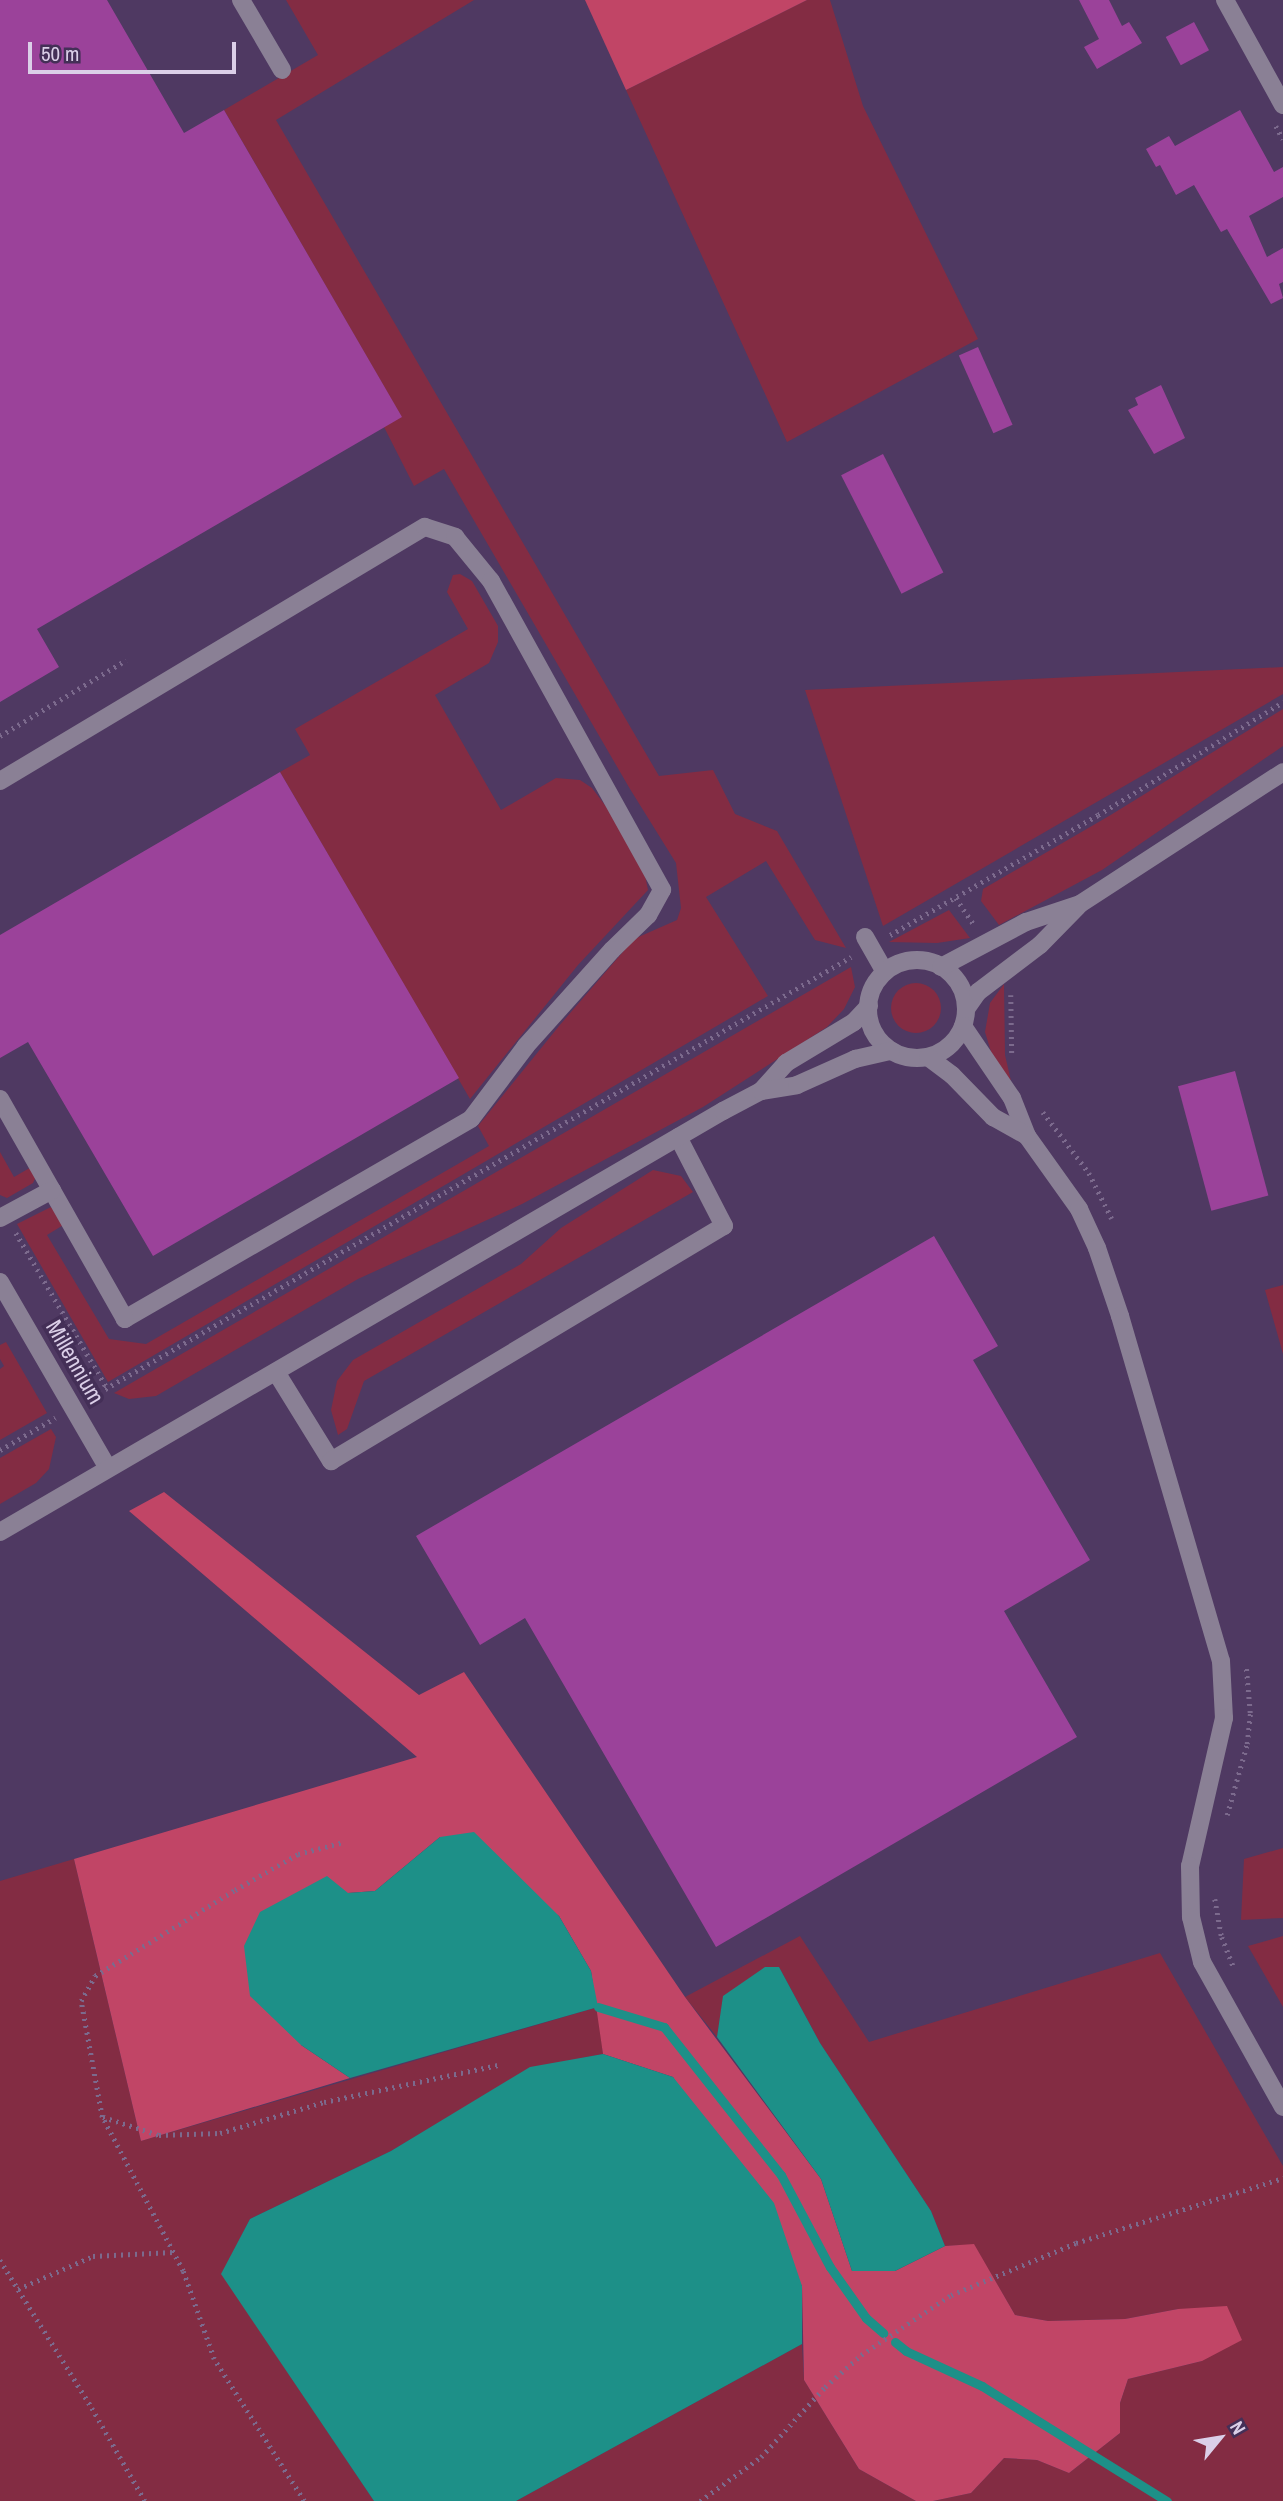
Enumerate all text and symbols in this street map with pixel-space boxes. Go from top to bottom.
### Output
scale bar [32,28,240,72]
text: 50 m [41,39,79,68]
street label: Millennium [40,1315,110,1409]
north arrow [1185,2403,1255,2473]
text: N [1224,2416,1252,2439]

